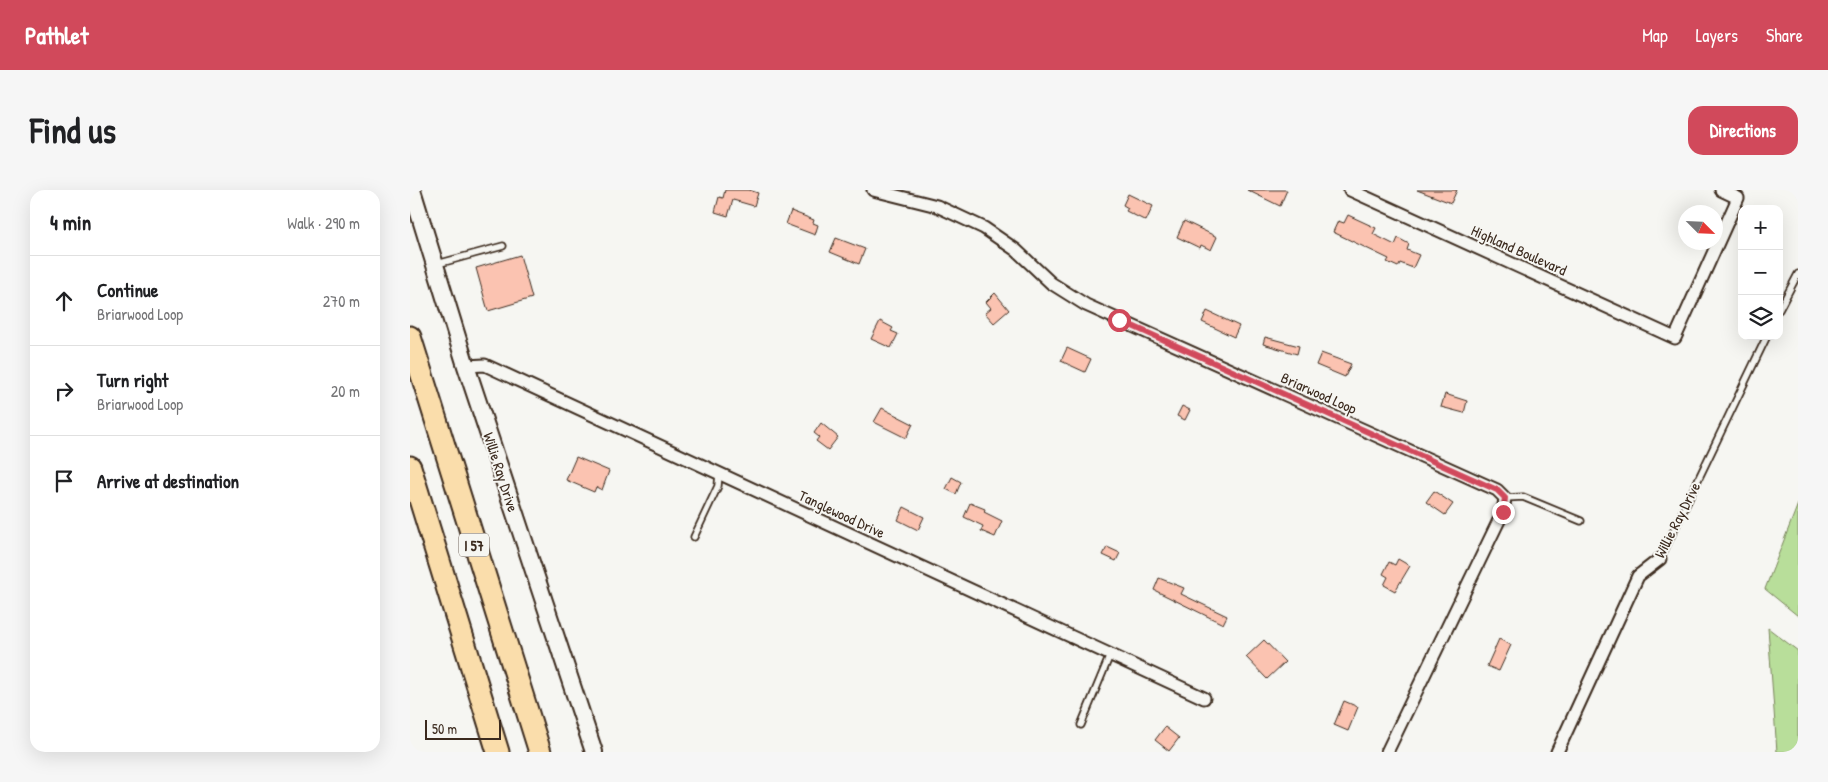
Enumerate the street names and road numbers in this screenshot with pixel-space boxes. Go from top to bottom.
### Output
street label: Highland Boulevard [1468,220,1570,280]
street label: Briarwood Loop [1278,367,1361,419]
street label: Willie Ray Drive [478,429,524,515]
street label: Willie Ray Drive [1649,478,1705,562]
street label: Tanglewood Drive [795,485,889,543]
road number: I 57 [459,534,489,556]

